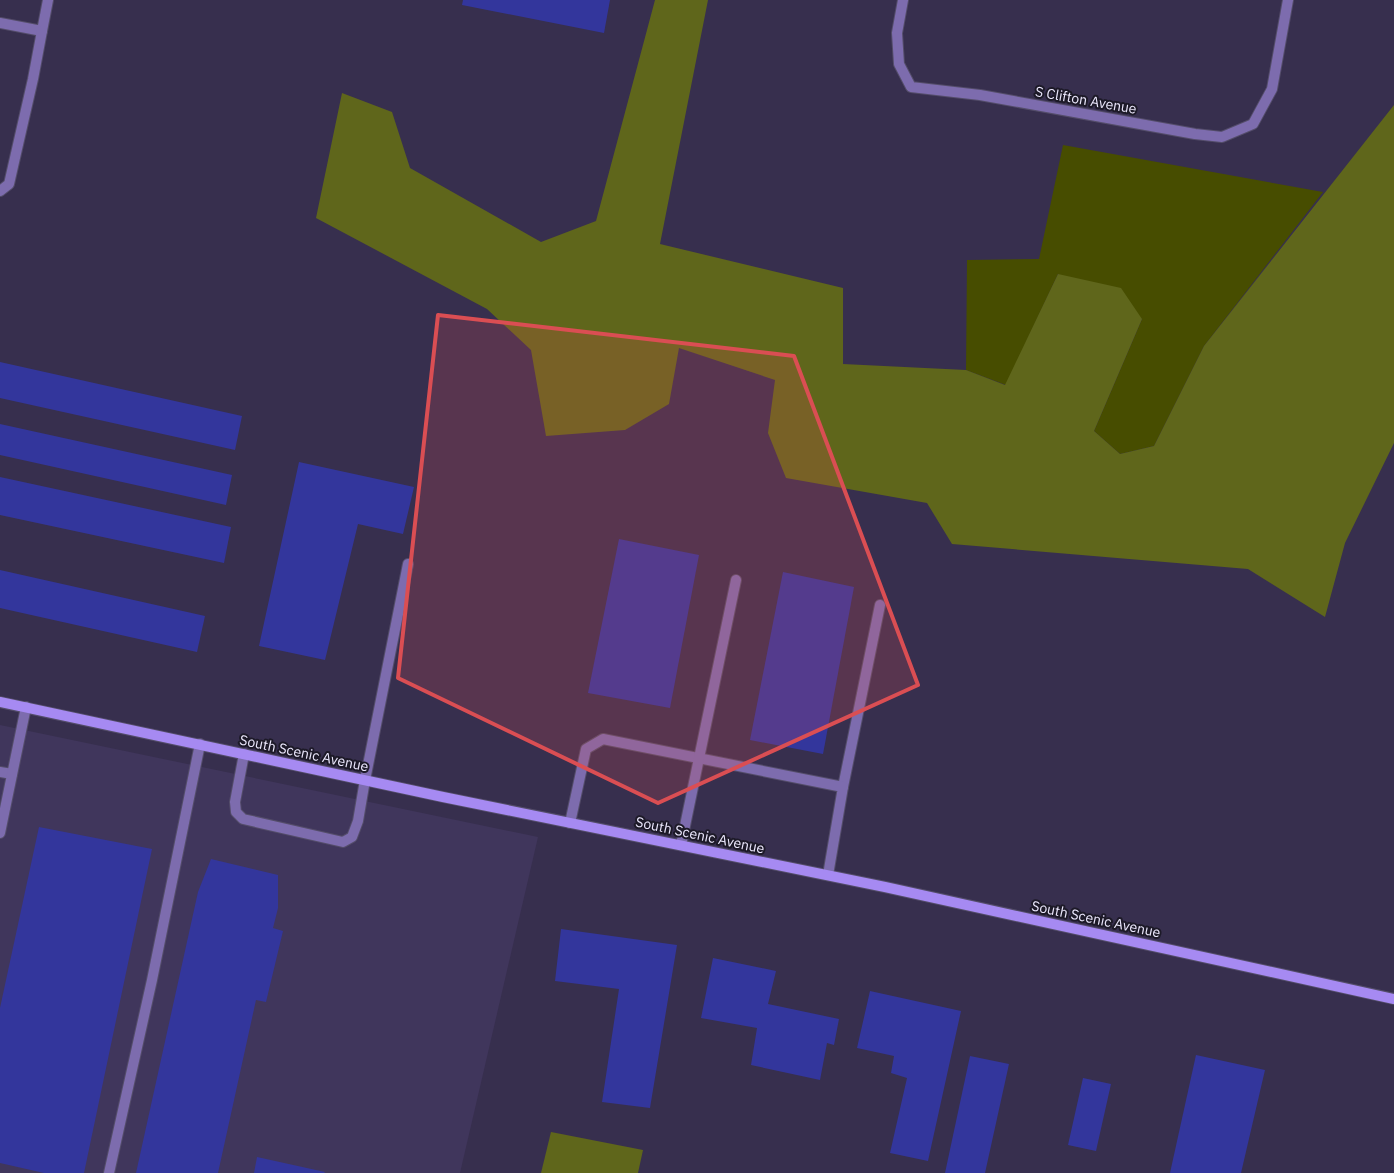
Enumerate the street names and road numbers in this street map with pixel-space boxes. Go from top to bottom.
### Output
street label: S Clifton Avenue [1034,82,1138,118]
street label: South Scenic Avenue [238,731,370,776]
street label: South Scenic Avenue [634,813,766,858]
street label: South Scenic Avenue [1030,897,1162,942]

